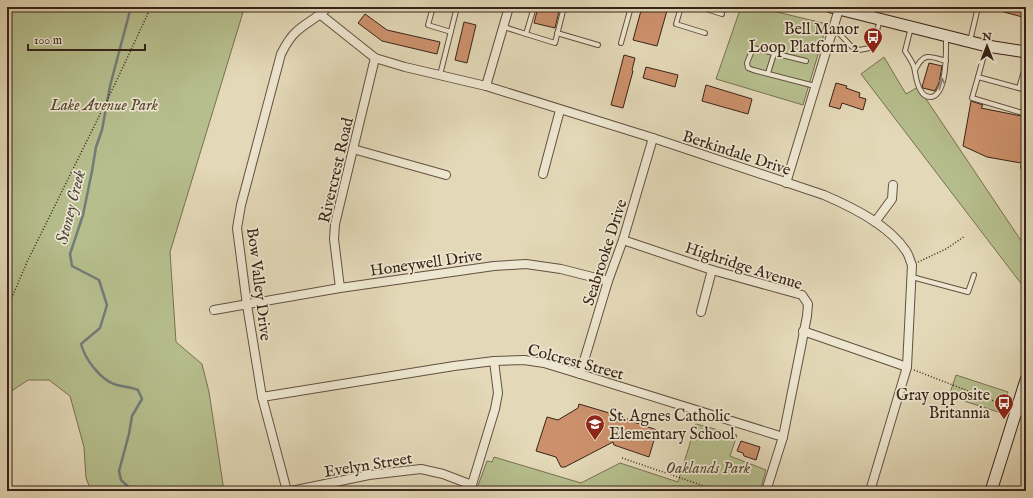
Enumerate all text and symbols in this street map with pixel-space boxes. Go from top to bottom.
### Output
place label: Bell Manor Loop Platform 2 [748,20,859,58]
scale bar [28,26,145,52]
bus stop icon: Bell Manor Loop Platform 2 [862,26,884,54]
north arrow [967,26,1007,66]
text: N [981,30,992,44]
text: 100 m [34,33,62,48]
one-way arrow [938,78,946,91]
park label: Lake Avenue Park [49,96,158,116]
street label: Rivercrest Road [315,115,359,225]
street label: Berkindale Drive [680,127,793,181]
water label: Stoney Creek [52,168,91,247]
street label: Seabrooke Drive [579,197,632,308]
street label: Bow Valley Drive [241,226,275,342]
street label: Highridge Avenue [682,239,805,295]
street label: Honeywell Drive [369,246,484,282]
street label: Colcrest Street [525,340,626,386]
place label: Gray opposite Britannia [896,386,990,424]
bus stop icon: Gray opposite Britannia [993,392,1015,420]
place label: St. Agnes Catholic Elementary School [609,407,735,445]
school or university icon: St. Agnes Catholic Elementary School [584,413,606,441]
street label: Evelyn Street [323,449,414,483]
park label: Oaklands Park [666,459,751,479]

